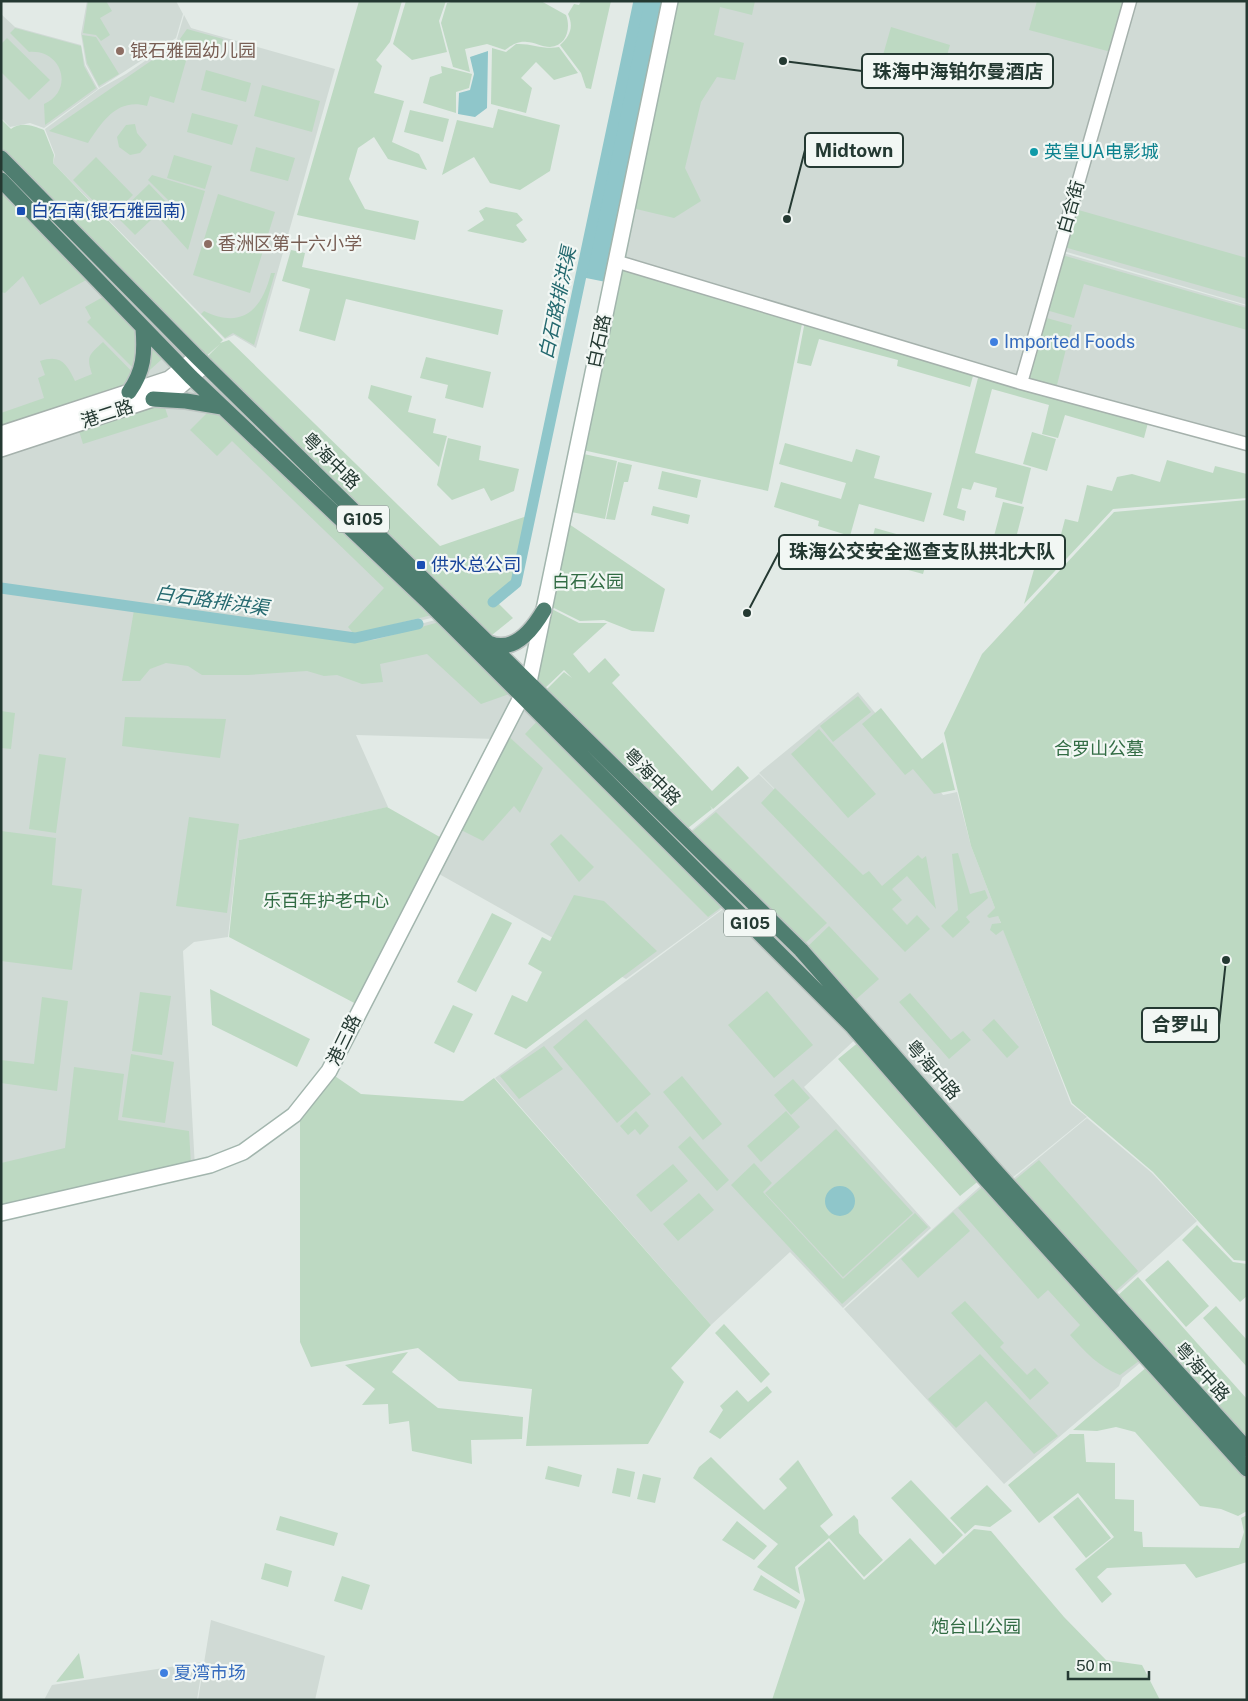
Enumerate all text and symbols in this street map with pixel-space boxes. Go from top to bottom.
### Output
place label: 银石雅园幼儿园 [130,40,256,61]
marker: 银石雅园幼儿园 [114,45,126,57]
callout: 珠海中海铂尔曼酒店 [862,54,1053,88]
text: 珠海中海铂尔曼酒店 [872,60,1044,82]
callout: Midtown [805,133,903,167]
text: Midtown [815,139,893,161]
place label: 英皇UA电影城 [1044,141,1159,162]
marker: 英皇UA电影城 [1028,146,1040,158]
street label: 白合街 [1053,178,1088,236]
place label: 白石南(银石雅园南) [31,200,186,221]
marker: 白石南(银石雅园南) [15,205,27,217]
place label: 香洲区第十六小学 [218,233,362,254]
marker: 香洲区第十六小学 [202,238,214,250]
water label: 白石路排洪渠 [534,242,580,361]
street label: 白石路 [583,312,614,369]
place label: Imported Foods [1004,331,1135,352]
marker: Imported Foods [988,336,1000,348]
street label: 港二路 [78,395,136,432]
street label: 粤海中路 [298,428,365,493]
road number: G105 [337,506,389,532]
callout: 珠海公交安全巡查支队拱北大队 [779,535,1065,569]
text: 珠海公交安全巡查支队拱北大队 [789,540,1055,562]
place label: 供水总公司 [431,554,521,575]
marker: 供水总公司 [415,559,427,571]
park label: 白石公园 [552,571,624,592]
water label: 白石路排洪渠 [154,581,273,619]
park label: 合罗山公墓 [1054,738,1144,759]
street label: 粤海中路 [619,744,685,810]
park label: 乐百年护老中心 [263,890,389,911]
road number: G105 [724,910,776,936]
callout: 合罗山 [1142,1008,1219,1042]
street label: 港三路 [322,1011,365,1069]
text: 合罗山 [1151,1013,1209,1035]
street label: 粤海中路 [902,1036,965,1104]
street label: 粤海中路 [1170,1338,1234,1405]
park label: 炮台山公园 [931,1616,1021,1637]
scale bar [1068,1648,1149,1680]
text: 50 m [1076,1657,1111,1674]
place label: 夏湾市场 [174,1662,246,1683]
marker: 夏湾市场 [158,1667,170,1679]

